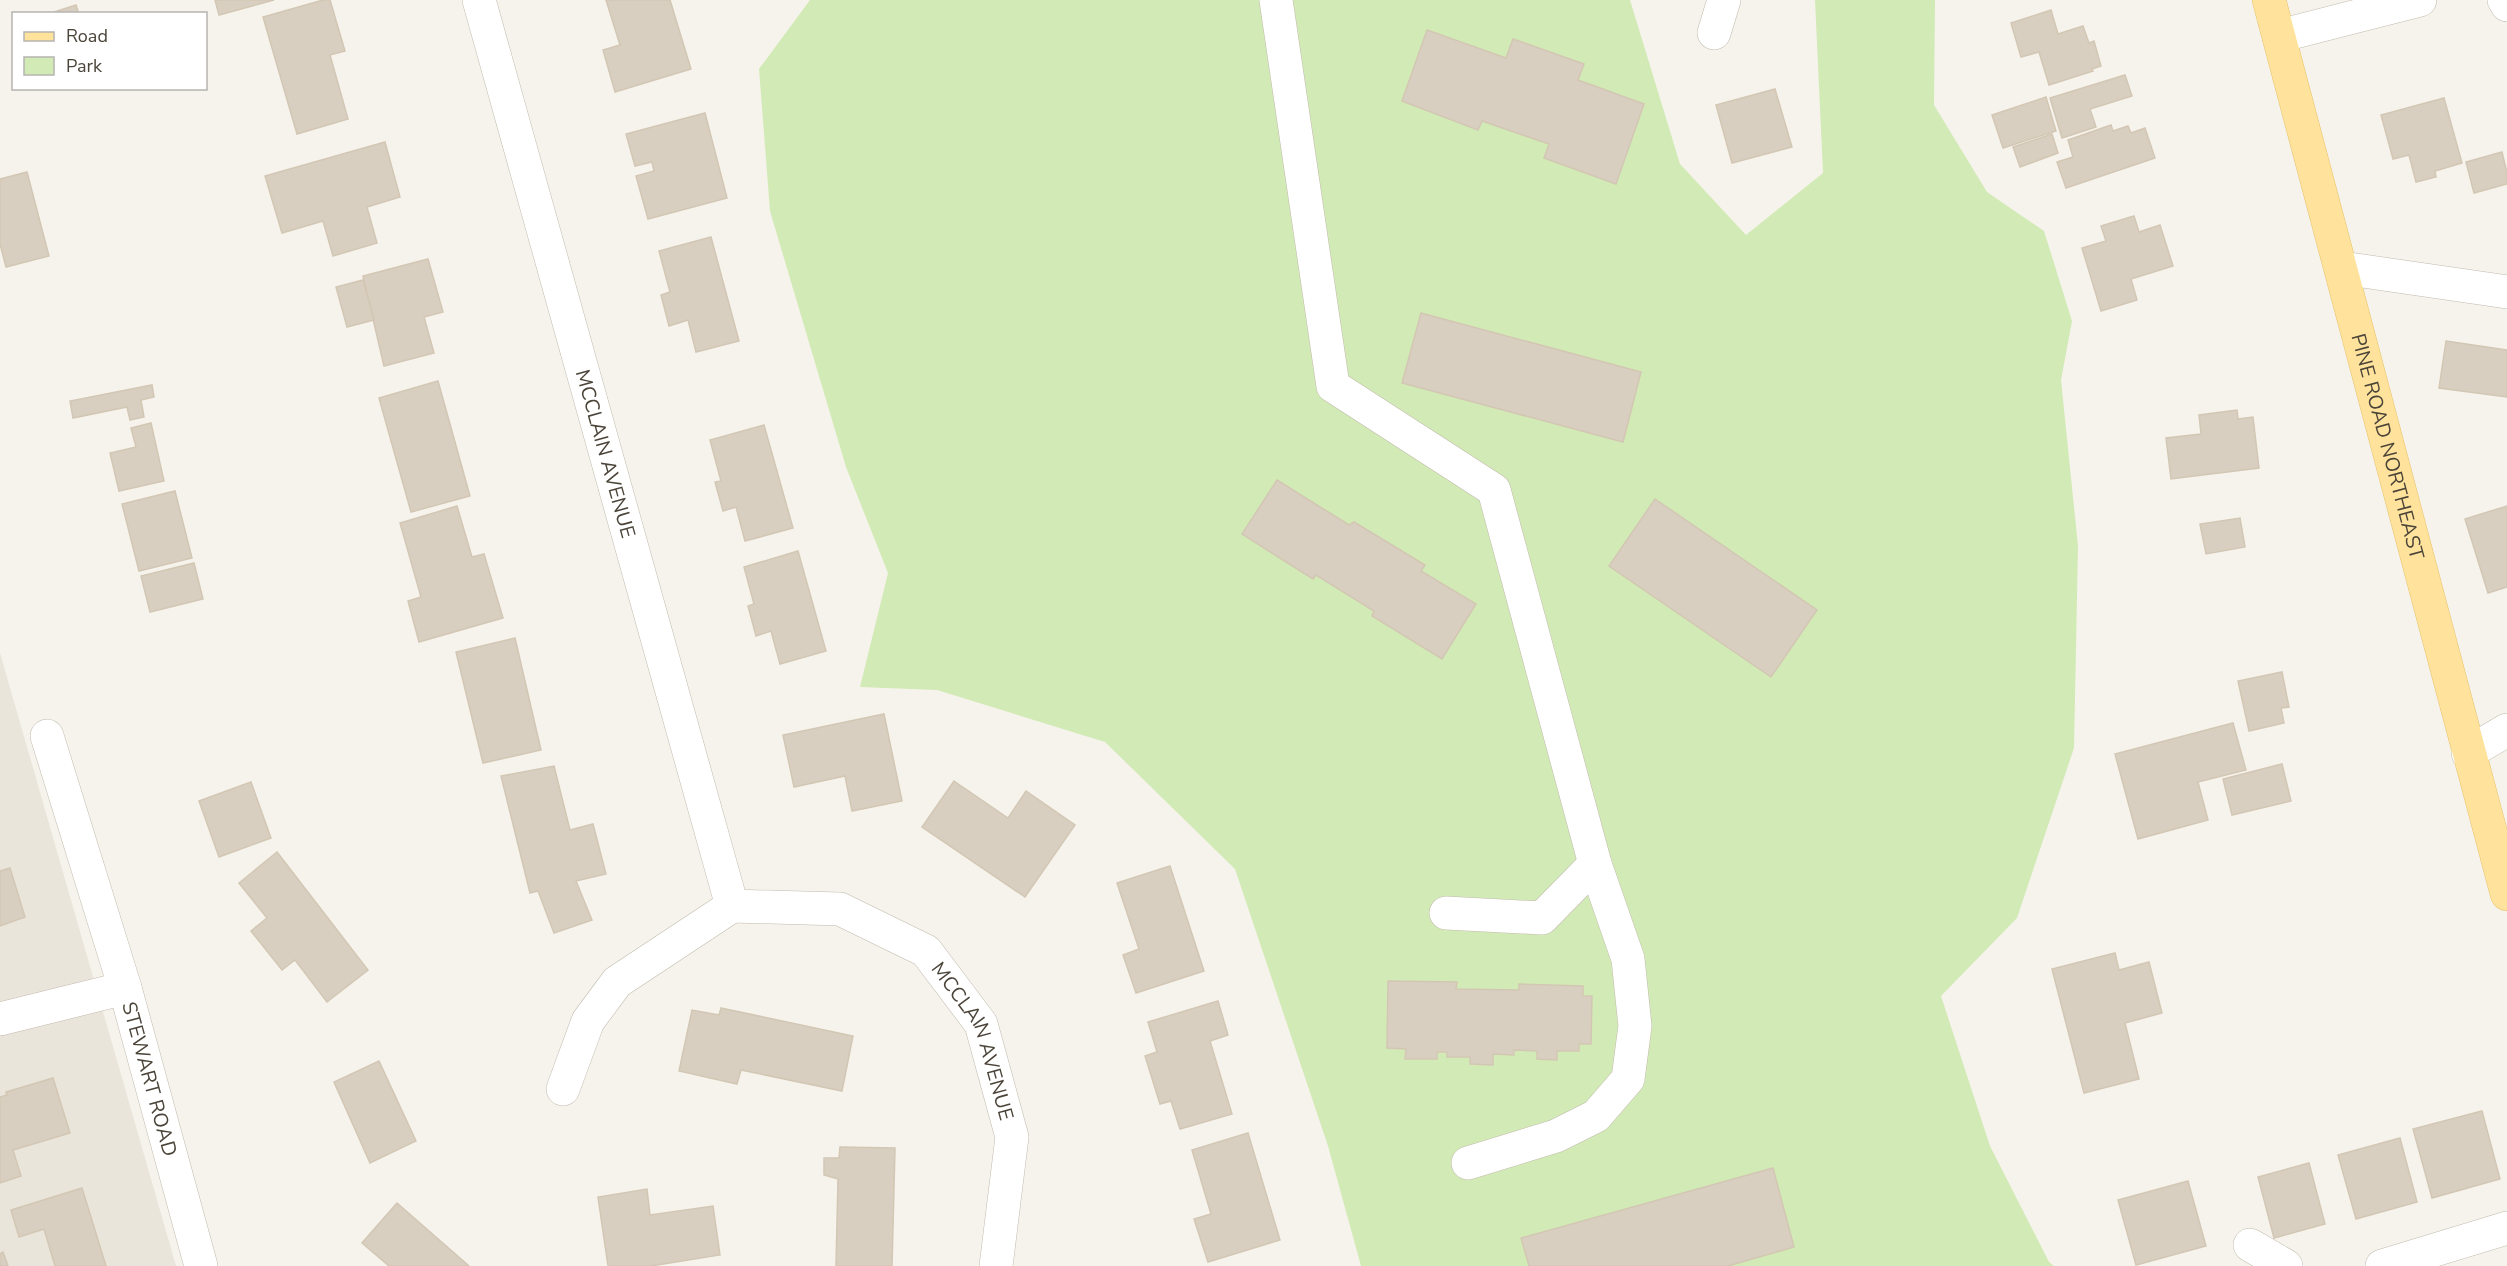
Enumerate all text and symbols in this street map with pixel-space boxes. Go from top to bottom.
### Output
legend [12,12,207,90]
text: Road [66,24,108,48]
text: Park [66,54,103,78]
street label: PINE ROAD NORTHEAST [2344,331,2430,562]
street label: MCCLAIN AVENUE [569,366,642,541]
street label: MCCLAIN AVENUE [925,957,1020,1123]
street label: STEWART ROAD [115,999,183,1159]

